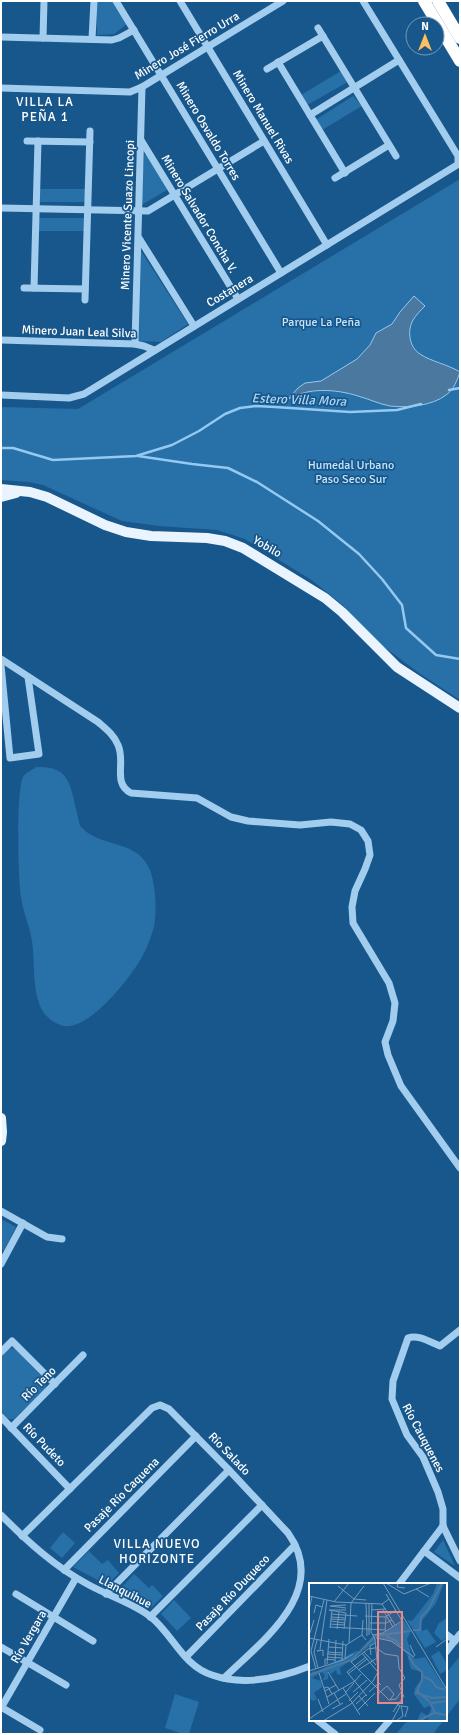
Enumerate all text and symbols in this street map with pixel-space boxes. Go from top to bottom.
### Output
street label: Minero José Fierro Urra [132,9,242,83]
north arrow [405,16,445,56]
text: N [421,20,429,33]
street label: Minero Manuel Rivas [229,67,297,167]
street label: Minero Osvaldo Torres [172,79,244,183]
district label: VILLA LA PEÑA 1 [16,94,74,125]
street label: Minero Vicente Suazo Lincopi [118,140,138,290]
street label: Minero Salvador Concha V. [158,152,240,276]
street label: Costanera [204,271,256,311]
park label: Parque La Peña [282,315,360,330]
street label: Minero Juan Leal Silva [21,323,137,341]
water label: Estero Villa Mora [251,390,347,410]
park label: Humedal Urbano Paso Seco Sur [308,458,394,487]
street label: Yobilo [250,533,284,561]
street label: Río Teno [18,1363,60,1405]
street label: Río Cauquenes [399,1401,447,1475]
street label: Río Pudeto [19,1420,69,1470]
street label: Río Salado [205,1429,253,1479]
street label: Pasaje Río Caquena [81,1454,163,1536]
district label: VILLA NUEVO HORIZONTE [113,1536,201,1567]
street label: Pasaje Río Duqueco [193,1552,273,1634]
street label: Llanquihue [96,1572,154,1612]
inset map [309,1583,447,1721]
street label: Río Vergara [8,1608,50,1666]

